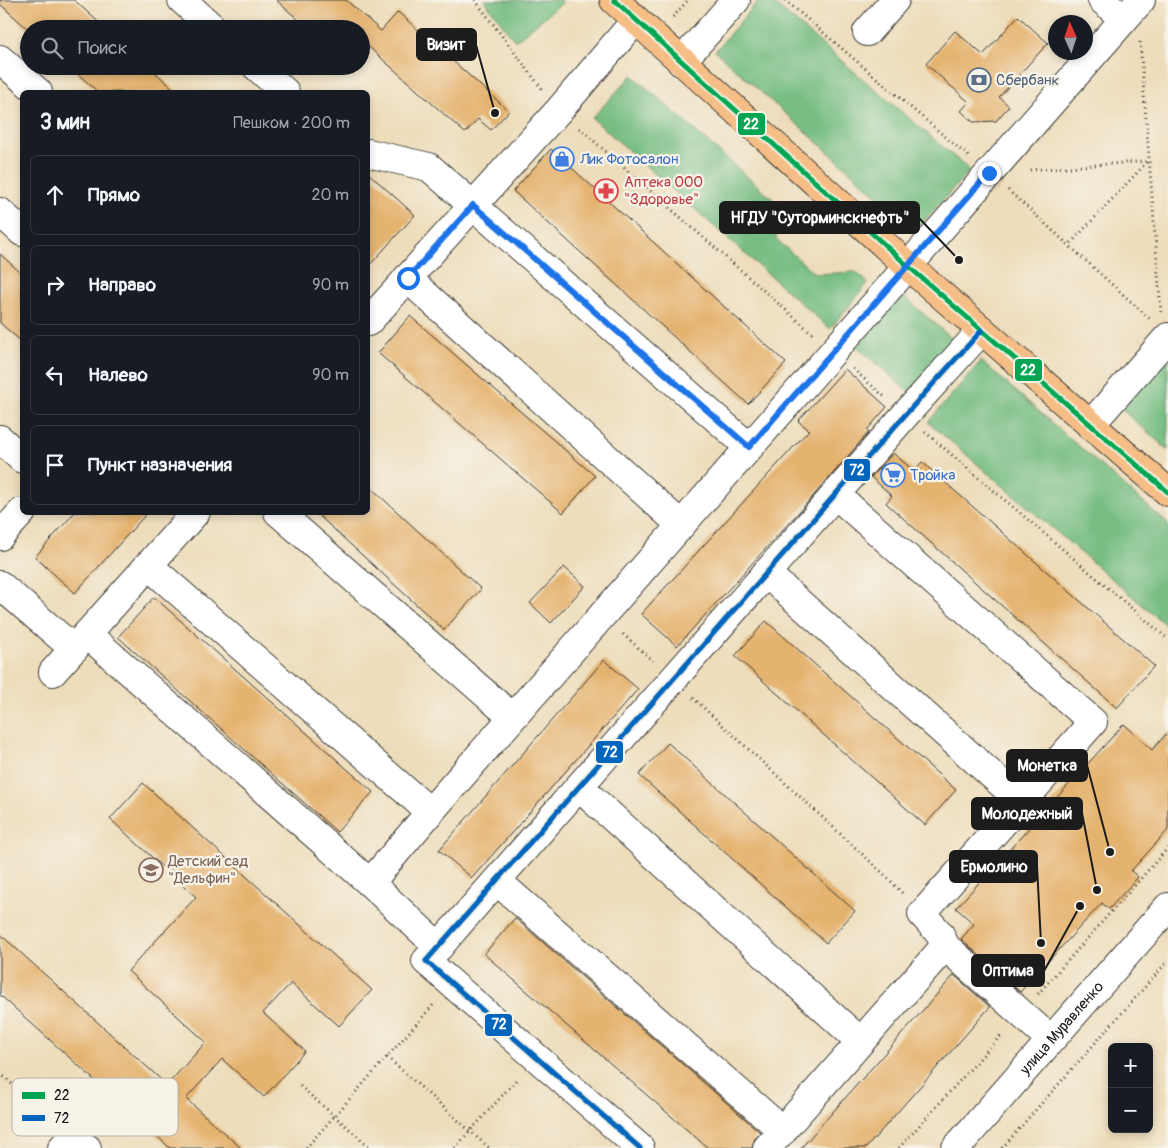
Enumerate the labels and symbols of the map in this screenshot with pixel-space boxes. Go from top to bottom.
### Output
north arrow [1048,15,1093,60]
callout: Визит [417,29,476,60]
text: Визит [426,35,466,55]
bank icon: Сбербанк [966,67,992,93]
place label: Сбербанк [996,71,1059,90]
line badge: 22 [737,112,766,136]
text: 22 [743,116,759,133]
shop icon: Лик Фотосалон [549,146,575,172]
place label: Лик Фотосалон [579,150,678,169]
route end [978,162,1001,185]
place label: Аптека ООО "Здоровье" [624,173,703,209]
pharmacy icon: Аптека ООО "Здоровье" [593,178,619,204]
callout: НГДУ "Суторминскнефть" [720,202,919,233]
text: НГДУ "Суторминскнефть" [731,208,909,228]
route start [397,267,420,290]
line badge: 22 [1014,358,1043,382]
text: 22 [1020,362,1036,379]
line badge: 72 [843,458,871,482]
text: 72 [849,462,865,479]
supermarket icon: Тройка [880,462,906,488]
place label: Тройка [910,466,955,485]
line badge: 72 [595,740,624,764]
text: 72 [602,744,618,761]
callout: Монетка [1007,750,1087,781]
text: Монетка [1017,756,1077,776]
callout: Молодежный [972,798,1082,829]
text: Молодежный [982,804,1073,824]
callout: Ермолино [950,851,1037,882]
place label: Детский сад "Дельфин" [167,852,248,888]
school or university icon: Детский сад "Дельфин" [138,857,164,883]
text: Ермолино [960,857,1028,877]
callout: Оптима [972,955,1044,986]
text: Оптима [982,961,1034,981]
street label: улица Муравленко [1015,978,1108,1079]
line badge: 72 [484,1013,513,1037]
text: 72 [491,1016,507,1033]
legend [12,1078,178,1136]
text: 22 [54,1087,70,1104]
text: 72 [54,1110,69,1127]

